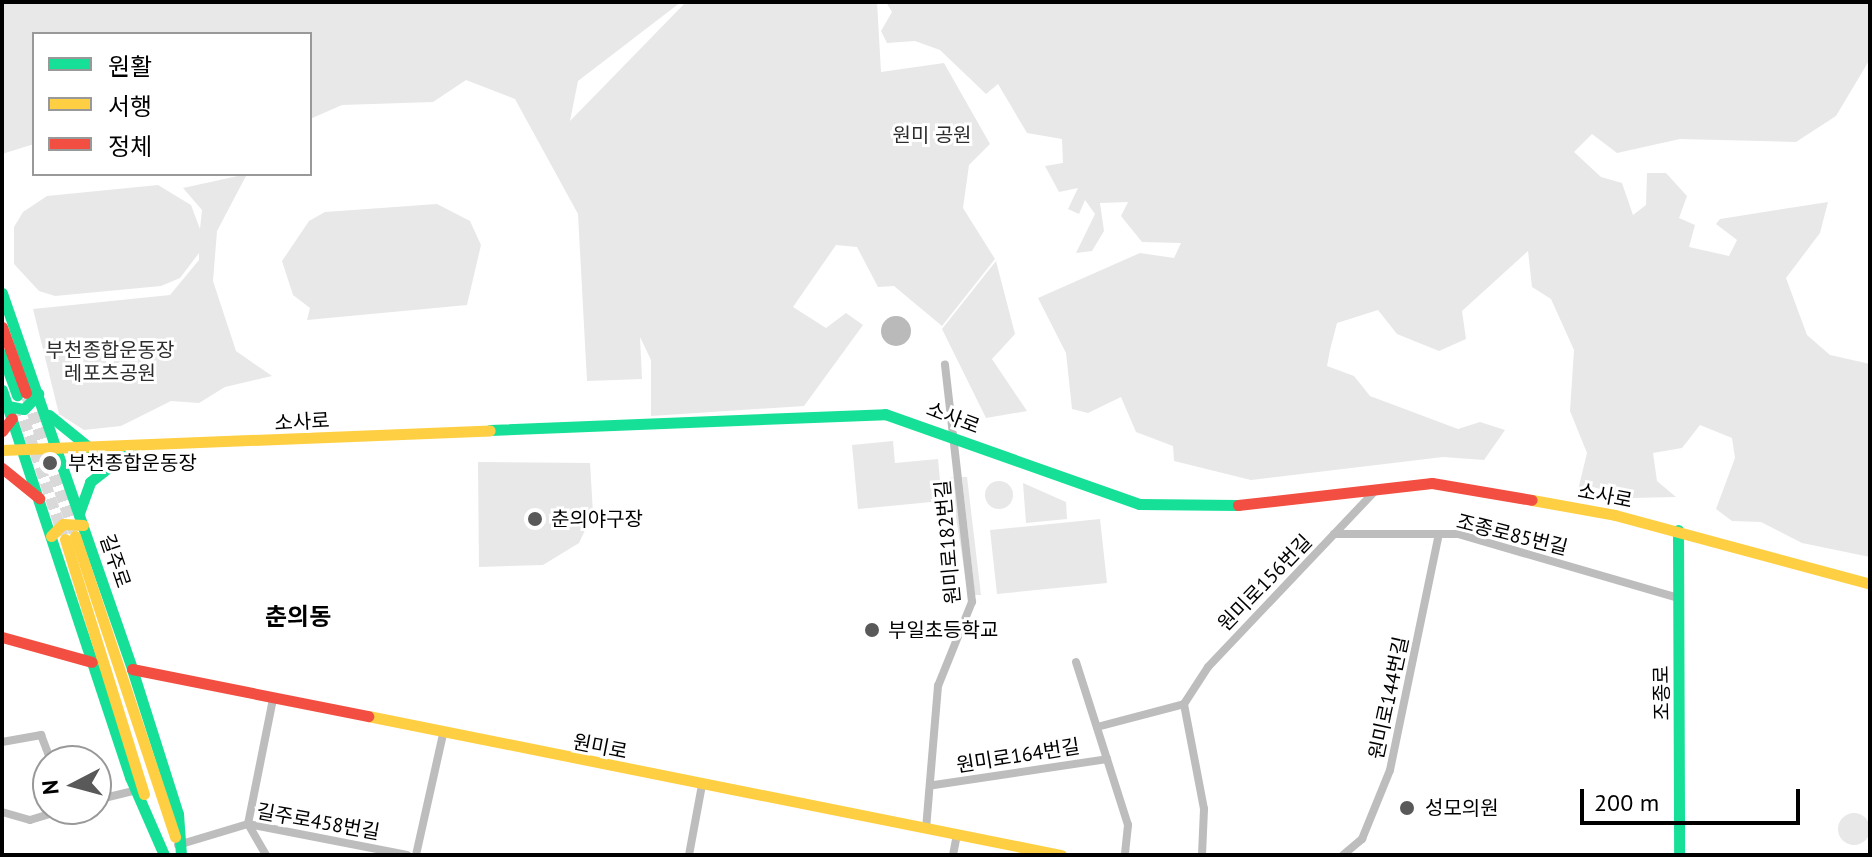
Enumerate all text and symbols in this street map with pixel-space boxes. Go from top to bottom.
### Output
legend [32,32,312,176]
text: 원활 [108,51,152,82]
text: 서행 [108,91,152,122]
park label: 원미 공원 [893,123,971,147]
text: 정체 [108,131,152,162]
park label: 부천종합운동장 레포츠공원 [46,339,174,386]
street label: 소사로 [923,397,983,439]
street label: 소사로 [274,409,330,435]
place label: 부천종합운동장 [68,451,197,475]
marker: 부천종합운동장 [39,452,61,474]
street label: 원미로182번길 [931,479,965,605]
street label: 소사로 [1576,479,1634,513]
place label: 춘의야구장 [551,507,643,531]
marker: 춘의야구장 [526,510,544,528]
street label: 조종로85번길 [1454,510,1570,560]
street label: 원미로156번길 [1213,530,1317,636]
street label: 길주로 [95,531,135,591]
district label: 춘의동 [265,603,331,631]
place label: 부일초등학교 [888,618,998,642]
marker: 부일초등학교 [863,621,881,639]
street label: 원미로144번길 [1364,635,1414,761]
street label: 조종로 [1650,665,1674,721]
street label: 원미로 [571,730,629,764]
street label: 원미로164번길 [955,734,1081,778]
north arrow [32,745,112,825]
scale bar [1584,773,1804,823]
text: N [35,779,65,796]
text: 200 m [1594,787,1659,818]
place label: 성모의원 [1425,796,1499,820]
marker: 성모의원 [1396,797,1418,819]
street label: 길주로458번길 [255,799,381,845]

